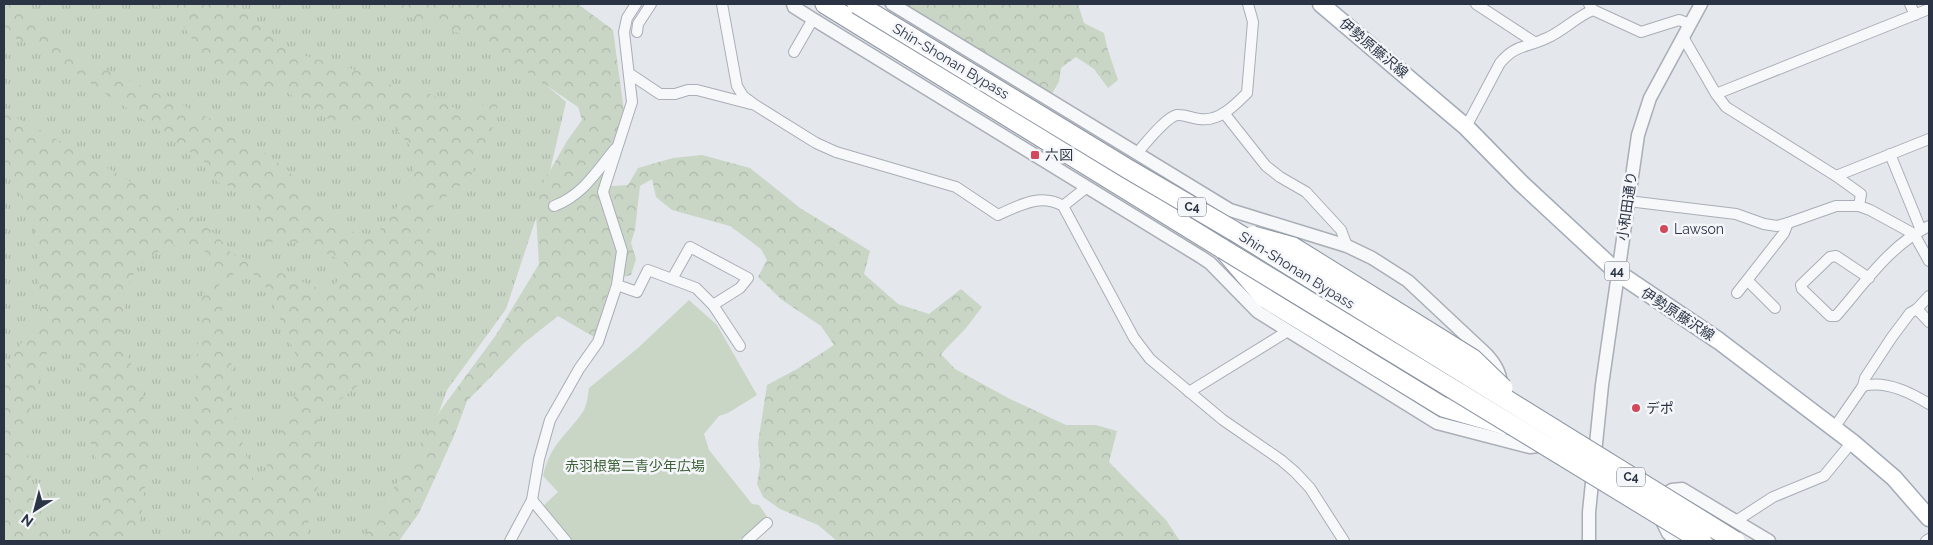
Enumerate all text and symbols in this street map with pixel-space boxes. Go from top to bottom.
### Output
street label: 伊勢原藤沢線 [1337,15,1411,81]
street label: Shin-Shonan Bypass [890,20,1012,102]
place label: 六図 [1045,147,1073,163]
marker: 六図 [1029,149,1041,161]
street label: 小和田通り [1614,170,1640,242]
road number: C4 [1178,198,1206,216]
place label: Lawson [1674,221,1724,237]
marker: Lawson [1658,223,1670,235]
street label: Shin-Shonan Bypass [1236,228,1358,312]
road number: 44 [1604,262,1630,280]
street label: 伊勢原藤沢線 [1638,284,1718,344]
place label: デポ [1646,400,1674,416]
marker: デポ [1630,402,1642,414]
park label: 赤羽根第二青少年広場 [565,458,705,474]
road number: C4 [1617,468,1645,487]
north arrow [10,485,60,535]
text: N [18,511,36,530]

